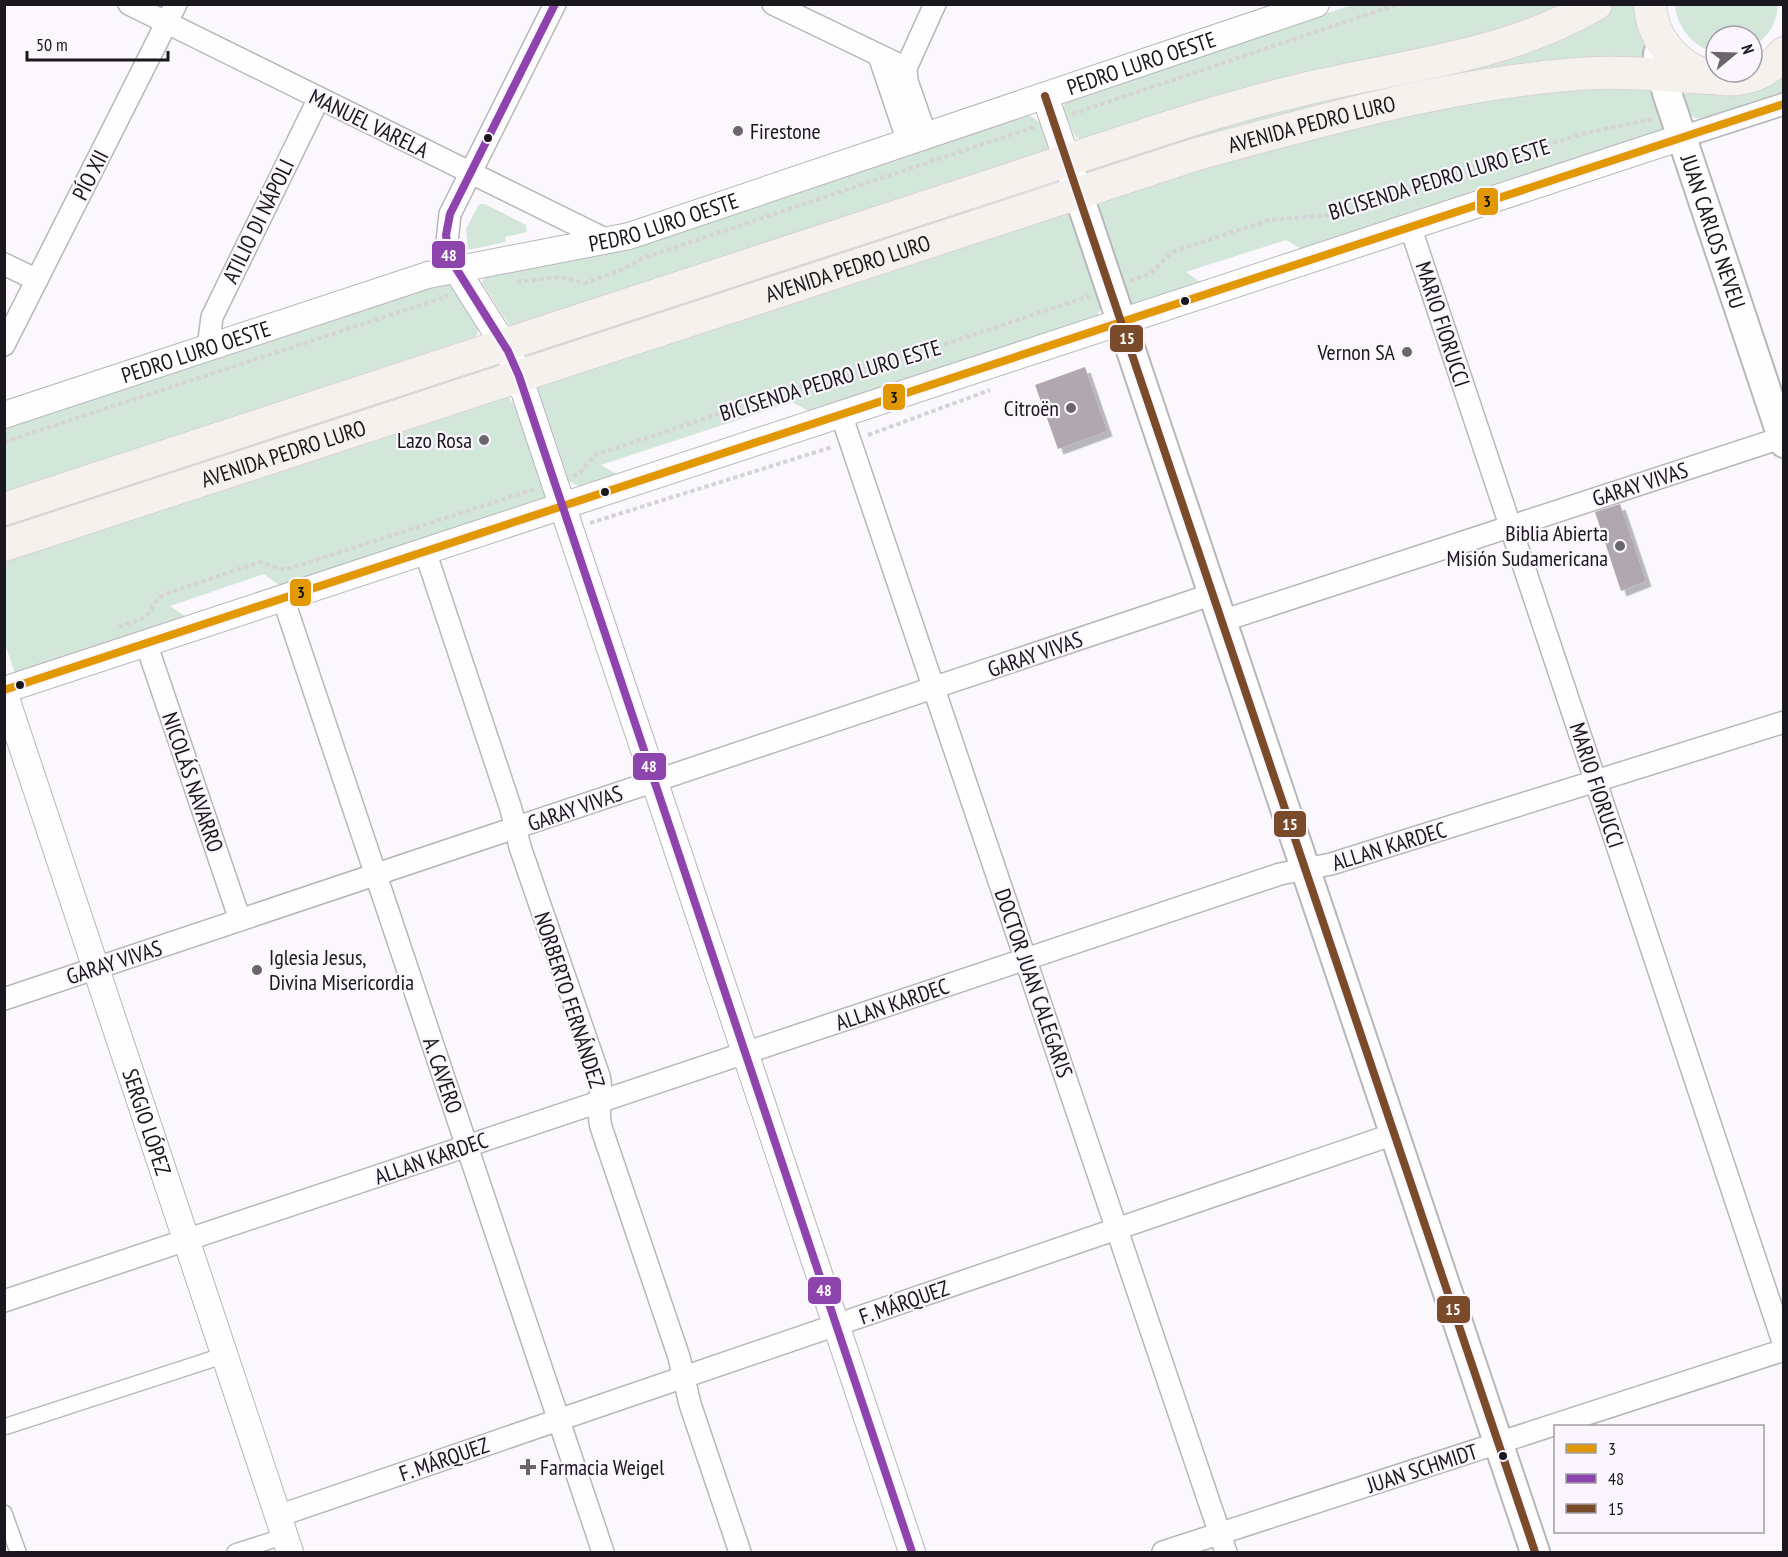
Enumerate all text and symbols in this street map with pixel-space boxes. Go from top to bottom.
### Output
scale bar [27,24,168,62]
north arrow [1704,24,1764,84]
street label: PEDRO LURO OESTE [1063,25,1219,101]
text: 50 m [36,33,68,56]
text: N [1737,42,1759,56]
street label: MANUEL VARELA [305,82,434,164]
street label: AVENIDA PEDRO LURO [1225,89,1398,159]
place label: Firestone [750,117,821,145]
marker: Firestone [731,124,745,138]
unlabelled marker [482,132,494,144]
street label: BICISENDA PEDRO LURO ESTE [1325,132,1553,226]
street label: PÍO XII [66,145,114,205]
street label: JUAN CARLOS NEVEU [1674,150,1752,312]
street label: ATILIO DI NÁPOLI [216,154,300,288]
street label: PEDRO LURO OESTE [586,186,742,258]
line badge: 3 [1476,187,1499,216]
text: 3 [1483,191,1491,211]
street label: AVENIDA PEDRO LURO [762,228,934,309]
line badge: 48 [431,240,466,269]
text: 48 [441,245,457,265]
street label: MARIO FIORUCCI [1410,258,1476,390]
unlabelled marker [1179,295,1191,307]
street label: PEDRO LURO OESTE [118,314,274,389]
line badge: 15 [1109,324,1144,353]
text: 15 [1119,328,1135,348]
street label: BICISENDA PEDRO LURO ESTE [716,333,944,427]
place label: Vernon SA [1316,338,1396,366]
marker: Vernon SA [1400,345,1414,359]
line badge: 3 [882,383,906,411]
text: 3 [890,387,898,407]
place label: Citroën [1004,394,1059,422]
marker: Citroën [1064,401,1078,415]
street label: AVENIDA PEDRO LURO [197,413,369,494]
place label: Lazo Rosa [397,426,472,454]
marker: Lazo Rosa [477,433,491,447]
street label: GARAY VIVAS [1589,455,1691,513]
unlabelled marker [599,486,611,498]
place label: Biblia Abierta Misión Sudamericana [1447,519,1608,572]
marker: Biblia Abierta Misión Sudamericana [1613,539,1627,553]
line badge: 3 [289,578,312,607]
text: 3 [297,582,305,602]
street label: GARAY VIVAS [984,625,1086,683]
unlabelled marker [14,679,26,691]
street label: NICOLÁS NAVARRO [156,708,230,856]
street label: MARIO FIORUCCI [1564,719,1630,851]
line badge: 48 [632,752,667,781]
text: 48 [641,756,657,776]
street label: GARAY VIVAS [524,779,626,837]
line badge: 15 [1273,810,1307,838]
text: 15 [1282,814,1298,834]
street label: ALLAN KARDEC [1328,815,1450,877]
street label: DOCTOR JUAN CALEGARIS [989,885,1079,1081]
street label: NORBERTO FERNÁNDEZ [528,908,612,1092]
street label: GARAY VIVAS [63,933,165,991]
place label: Iglesia Jesus, Divina Misericordia [269,943,414,996]
marker: Iglesia Jesus, Divina Misericordia [250,963,264,977]
street label: ALLAN KARDEC [832,972,952,1036]
street label: A. CAVERO [417,1033,469,1117]
street label: SERGIO LÓPEZ [116,1065,178,1179]
street label: ALLAN KARDEC [371,1126,491,1190]
street label: F. MÁRQUEZ [855,1273,953,1330]
line badge: 48 [807,1276,842,1305]
text: 48 [816,1280,832,1300]
line badge: 15 [1436,1295,1471,1324]
text: 15 [1445,1299,1461,1319]
legend [1554,1425,1764,1533]
street label: F. MÁRQUEZ [395,1430,493,1487]
street label: JUAN SCHMIDT [1362,1437,1481,1499]
text: 3 [1608,1437,1616,1460]
unlabelled marker [1497,1450,1509,1462]
place label: Farmacia Weigel [540,1453,665,1481]
marker: Farmacia Weigel [521,1460,535,1474]
text: 48 [1608,1467,1624,1490]
text: 15 [1608,1497,1624,1520]

